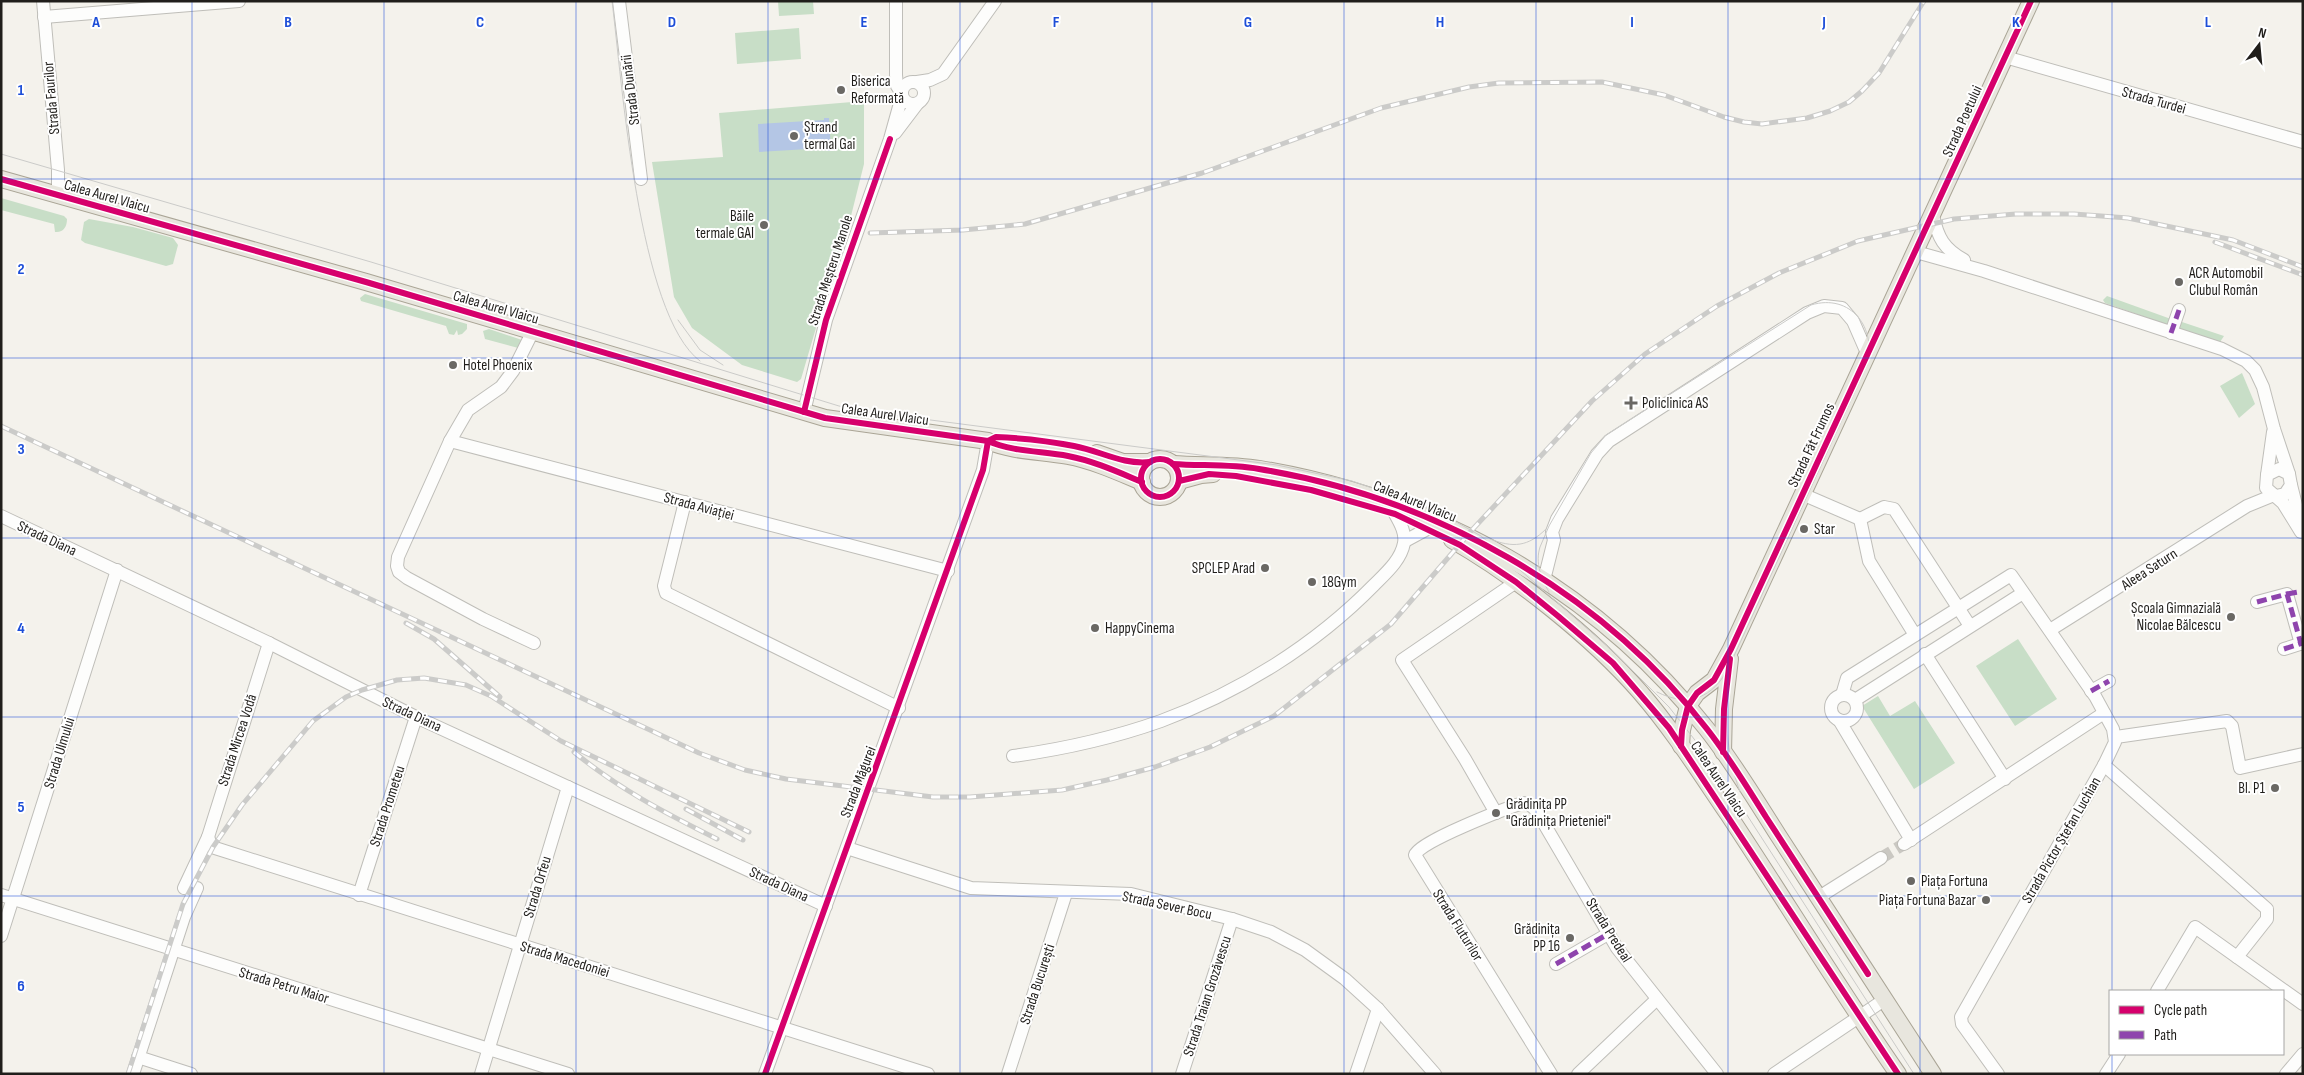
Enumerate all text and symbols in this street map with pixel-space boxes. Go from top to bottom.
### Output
text: A [91,13,100,32]
text: B [284,13,292,32]
text: C [476,13,484,32]
text: D [668,13,676,32]
text: E [861,13,868,32]
text: F [1053,13,1060,32]
text: G [1244,13,1252,32]
text: H [1436,13,1444,32]
text: I [1630,13,1634,32]
text: J [1821,13,1826,32]
text: K [2012,13,2020,32]
text: L [2205,13,2212,32]
north arrow [2234,20,2284,70]
text: N [2257,24,2268,42]
street label: Strada Dunării [617,53,644,126]
street label: Strada Faurilor [39,60,64,135]
place label: Biserica Reformată [851,72,904,108]
text: 1 [18,81,25,100]
street label: Strada Poetului [1938,82,1987,160]
street label: Strada Turdei [2120,82,2188,119]
marker: Biserica Reformată [835,84,847,96]
place label: Ștrand termal Gai [804,118,856,154]
marker: Ștrand termal Gai [788,130,800,142]
street label: Calea Aurel Vlaicu [62,175,152,218]
place label: Băile termale GAI [696,207,754,243]
street label: Strada Meșteru Manole [804,212,857,328]
marker: Băile termale GAI [758,219,770,231]
text: 2 [17,260,25,279]
place label: ACR Automobil Clubul Român [2188,264,2263,300]
marker: ACR Automobil Clubul Român [2173,276,2185,288]
street label: Calea Aurel Vlaicu [451,286,541,329]
place label: Hotel Phoenix [463,356,533,375]
marker: Hotel Phoenix [447,359,459,371]
place label: Policlinica AS [1642,394,1708,413]
marker: Policlinica AS [1624,396,1638,410]
street label: Calea Aurel Vlaicu [840,399,930,430]
street label: Strada Făt Frumos [1784,400,1839,490]
text: 3 [17,440,25,459]
street label: Calea Aurel Vlaicu [1370,476,1459,527]
street label: Strada Aviației [662,488,736,525]
street label: Strada Diana [14,516,80,561]
place label: Star [1814,520,1836,539]
marker: Star [1798,523,1810,535]
street label: Aleea Saturn [2117,544,2181,595]
place label: SPCLEP Arad [1192,559,1255,578]
marker: SPCLEP Arad [1259,562,1271,574]
place label: 18Gym [1322,573,1357,592]
marker: 18Gym [1306,576,1318,588]
place label: Școala Gimnazială Nicolae Bălcescu [2131,599,2221,635]
marker: Școala Gimnazială Nicolae Bălcescu [2225,611,2237,623]
text: 4 [17,619,25,638]
place label: HappyCinema [1105,619,1175,638]
marker: HappyCinema [1089,622,1101,634]
street label: Strada Mircea Vodă [214,692,261,789]
street label: Strada Diana [379,692,445,737]
street label: Strada Ulmului [40,715,79,791]
street label: Calea Aurel Vlaicu [1686,737,1751,821]
street label: Strada Măgurei [836,744,881,821]
street label: Strada Prometeu [365,763,410,849]
street label: Strada Pictor Ștefan Luchian [2018,774,2105,907]
place label: Bl. P1 [2238,779,2266,798]
marker: Bl. P1 [2269,782,2281,794]
place label: Grădinița PP "Grădinița Prieteniei" [1506,795,1611,831]
text: 5 [17,798,25,817]
marker: Grădinița PP "Grădinița Prieteniei" [1490,807,1502,819]
street label: Strada Orfeu [519,854,556,920]
street label: Strada Diana [746,862,812,907]
place label: Piața Fortuna [1921,872,1988,891]
marker: Piața Fortuna [1905,875,1917,887]
street label: Strada Fluturilor [1428,886,1488,965]
street label: Strada Sever Bocu [1120,887,1213,924]
place label: Piața Fortuna Bazar [1879,891,1977,910]
street label: Strada Predeal [1581,894,1636,966]
marker: Piața Fortuna Bazar [1980,894,1992,906]
place label: Grădinița PP 16 [1514,920,1560,956]
marker: Grădinița PP 16 [1564,932,1576,944]
street label: Strada Traian Grozăvescu [1179,934,1236,1059]
street label: Strada Macedoniei [518,937,612,982]
street label: Strada București [1016,941,1059,1027]
street label: Strada Petru Maior [237,963,332,1008]
text: 6 [17,977,25,996]
legend [2109,990,2284,1055]
text: Cycle path [2154,1001,2207,1020]
text: Path [2154,1026,2177,1045]

